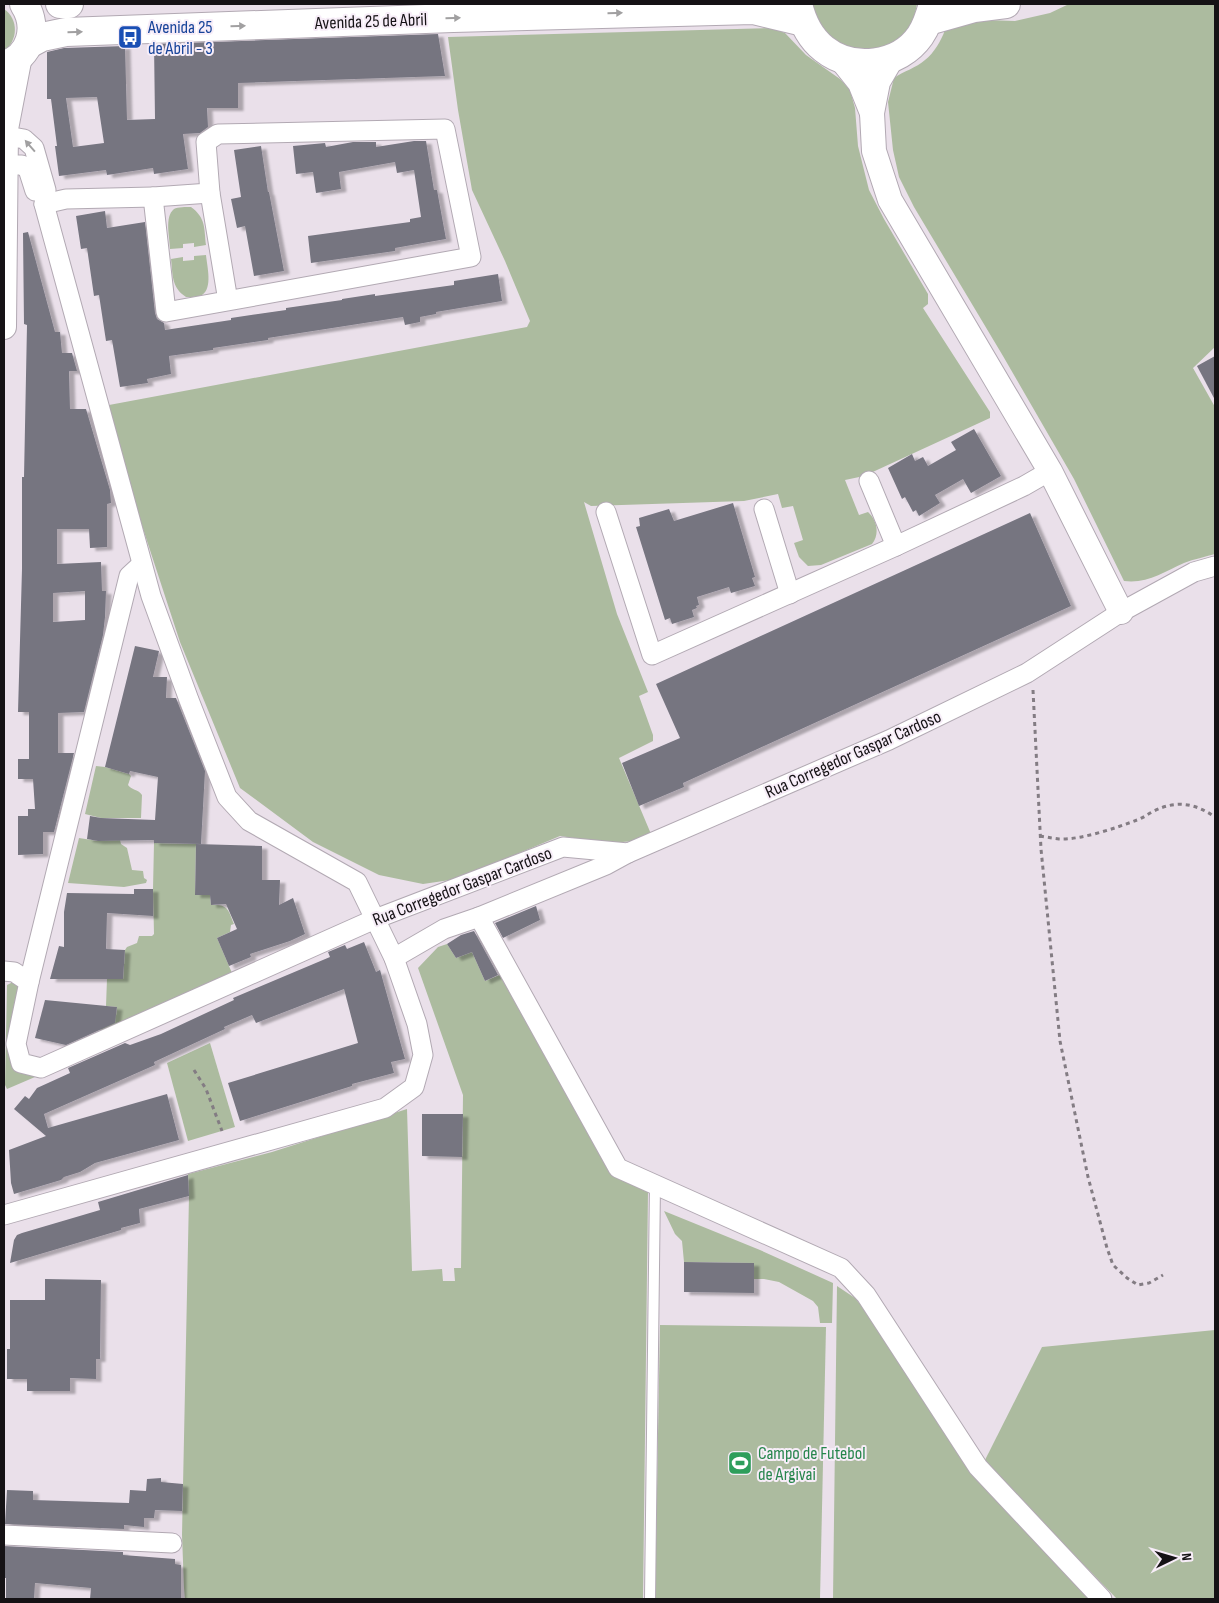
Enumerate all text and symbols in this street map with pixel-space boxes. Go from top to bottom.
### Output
street label: Avenida 25 de Abril [314,9,427,34]
one-way arrow [607,9,623,17]
one-way arrow [445,14,461,22]
place label: Avenida 25 de Abril - 3 [147,17,213,59]
one-way arrow [230,21,246,29]
bus stop icon: Avenida 25 de Abril - 3 [117,24,143,50]
one-way arrow [68,27,84,35]
one-way arrow [24,140,35,152]
street label: Rua Corregedor Gaspar Cardoso [762,706,944,803]
street label: Rua Corregedor Gaspar Cardoso [370,843,555,930]
place label: Campo de Futebol de Argivai [758,1443,866,1485]
sports icon: Campo de Futebol de Argivai [727,1450,753,1476]
north arrow [1149,1533,1199,1583]
text: N [1178,1552,1195,1561]

